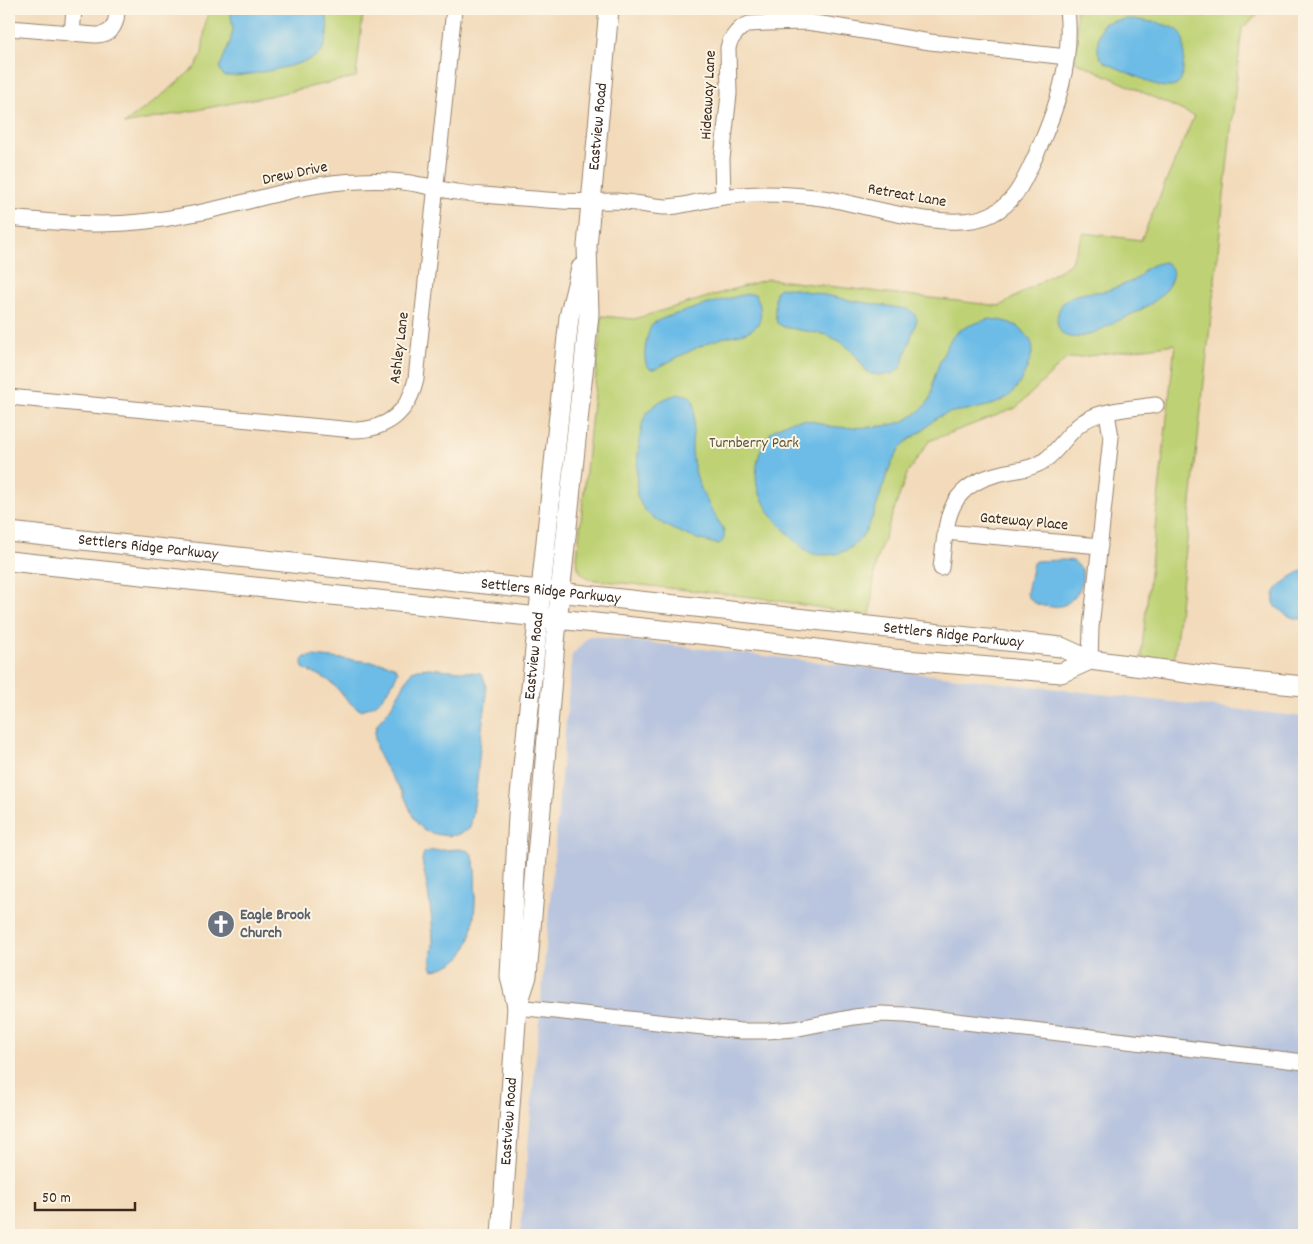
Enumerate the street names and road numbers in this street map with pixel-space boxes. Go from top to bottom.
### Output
street label: Hideaway Lane [695,50,723,140]
street label: Eastview Road [583,82,614,172]
street label: Drew Drive [260,156,330,192]
street label: Retreat Lane [866,178,948,214]
street label: Ashley Lane [384,311,416,385]
street label: Gateway Place [979,507,1069,537]
street label: Settlers Ridge Parkway [77,528,220,566]
street label: Settlers Ridge Parkway [480,572,622,610]
street label: Eastview Road [518,611,550,701]
street label: Settlers Ridge Parkway [882,616,1025,654]
street label: Eastview Road [494,1077,524,1166]

